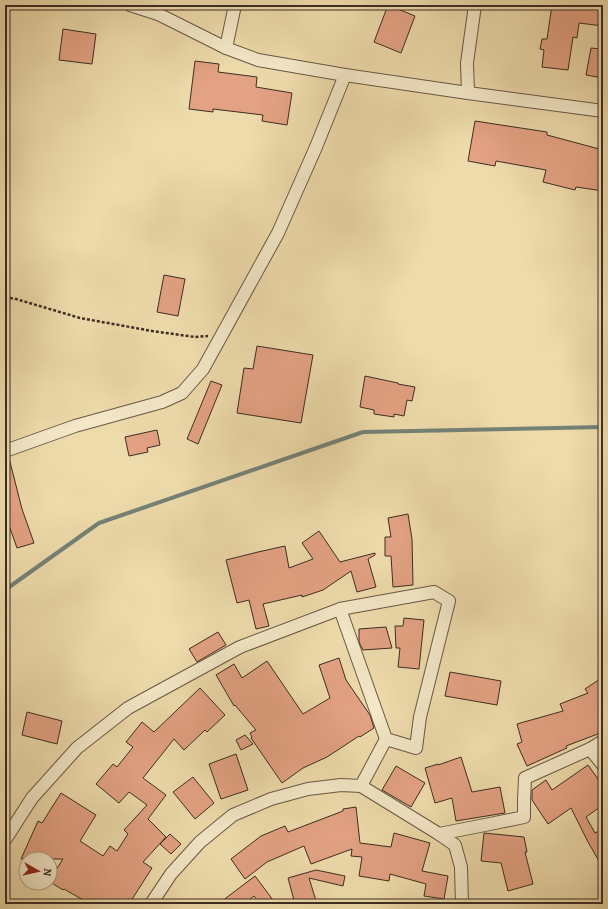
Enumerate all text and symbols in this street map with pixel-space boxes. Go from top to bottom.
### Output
north arrow [18,851,58,891]
text: N [39,867,55,877]

